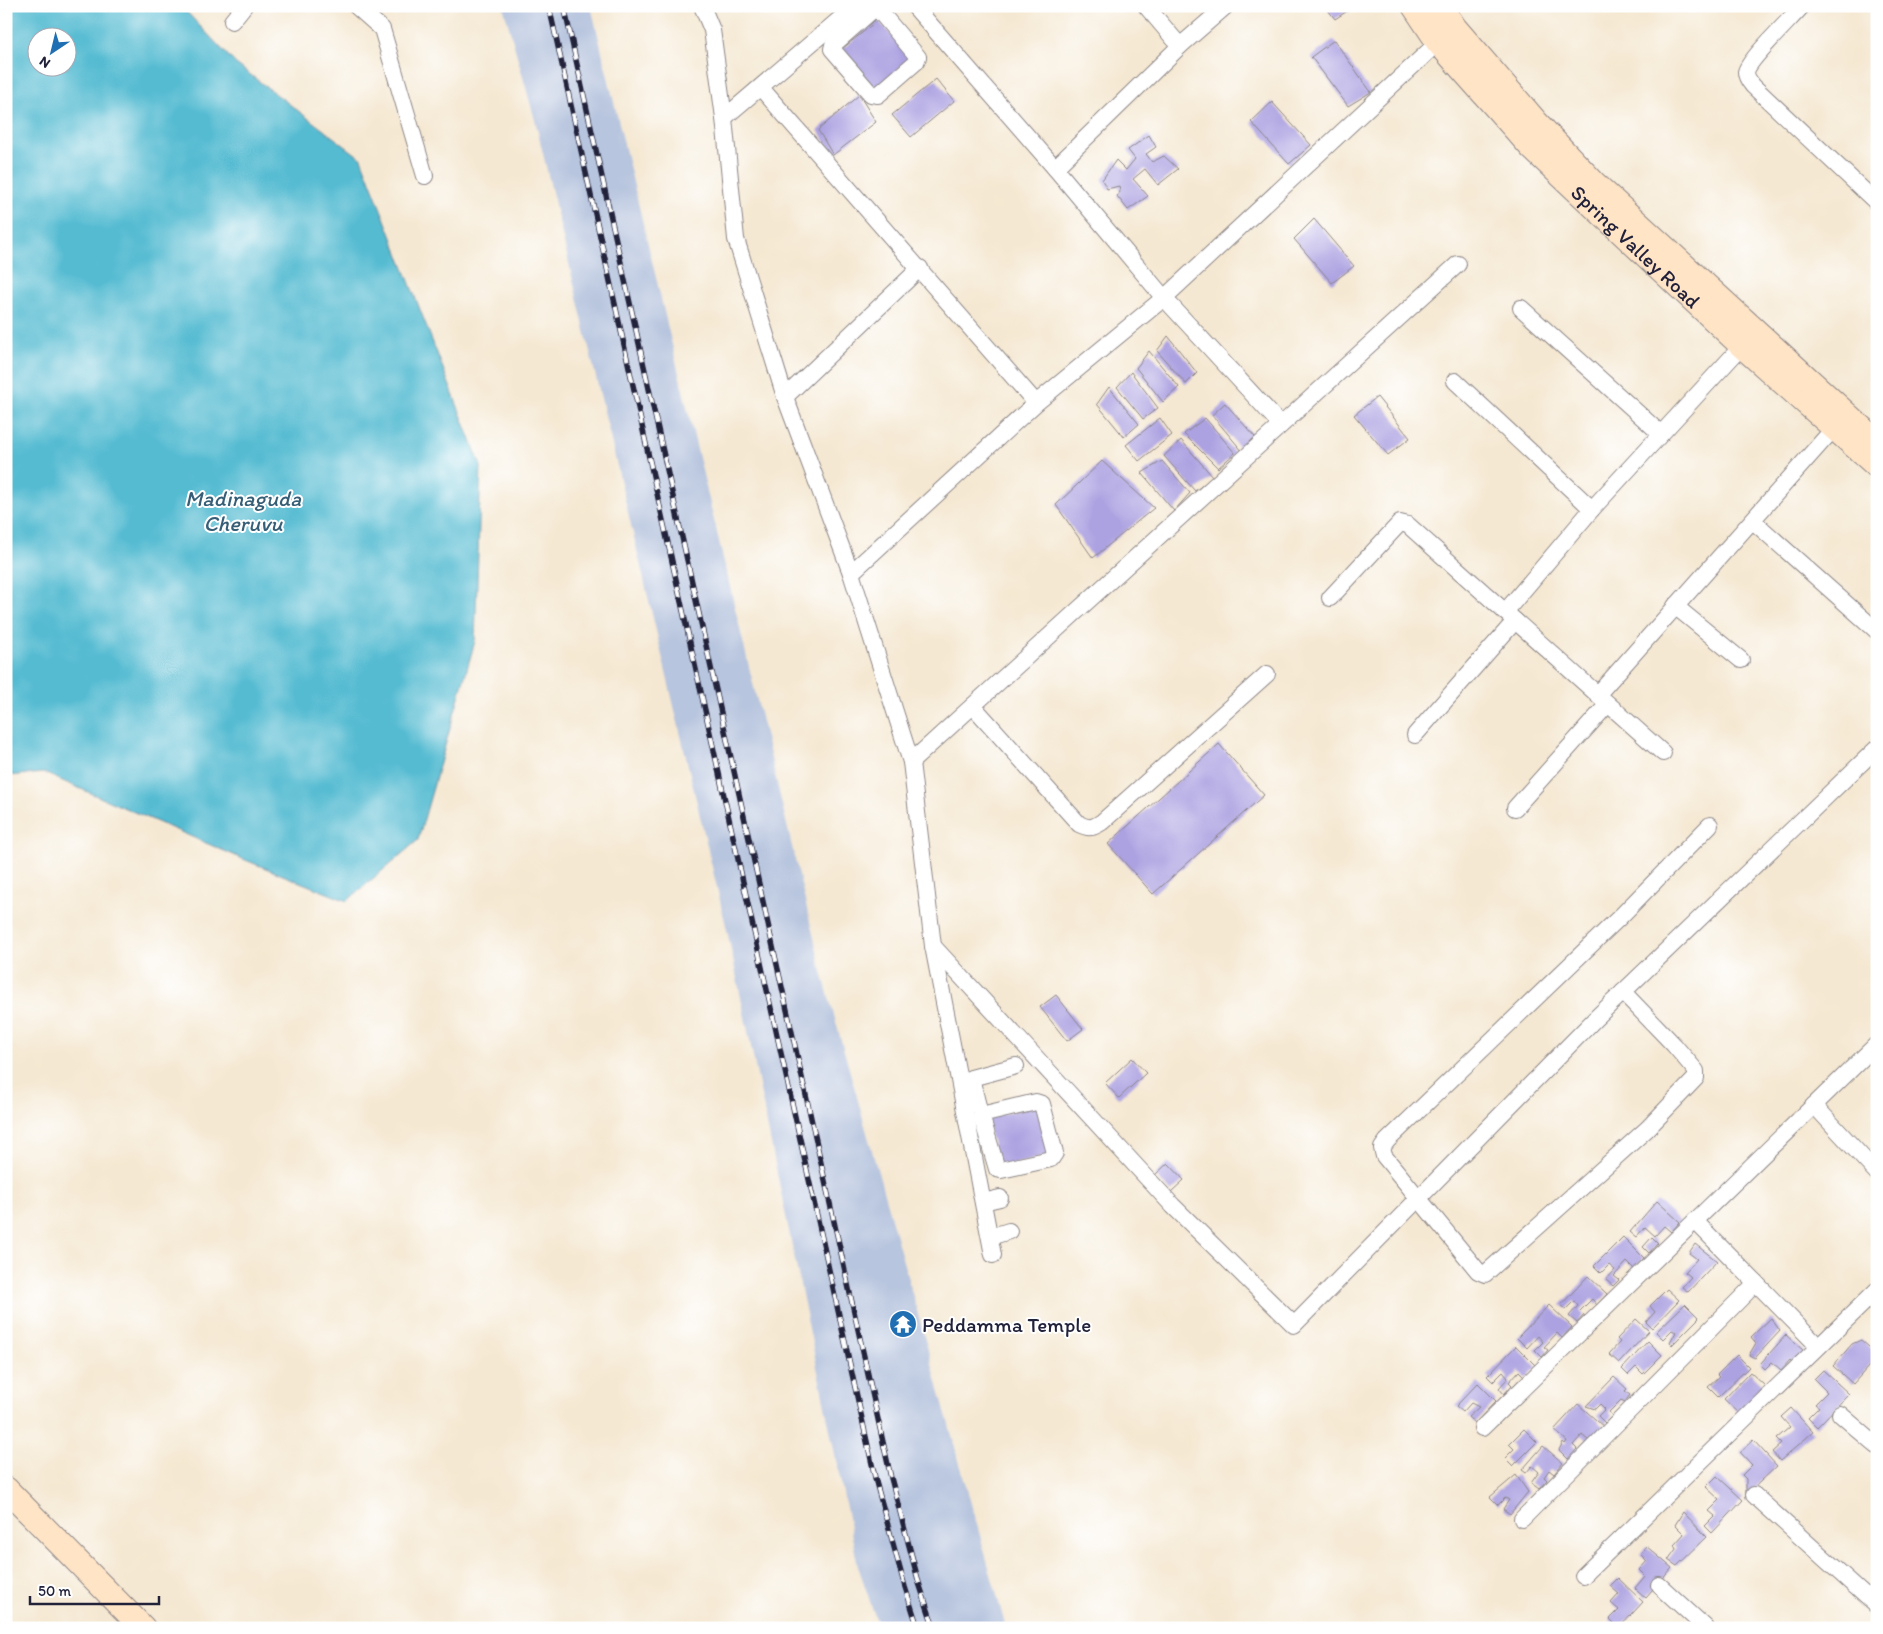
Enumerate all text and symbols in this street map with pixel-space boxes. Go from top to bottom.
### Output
north arrow [28,28,78,78]
text: N [36,53,54,72]
street label: Spring Valley Road [1566,179,1706,313]
water label: Madinaguda Cheruvu [185,485,302,537]
temple icon: Peddamma Temple [888,1309,918,1339]
place label: Peddamma Temple [922,1312,1091,1337]
scale bar [30,1574,159,1606]
text: 50 m [38,1582,71,1600]

